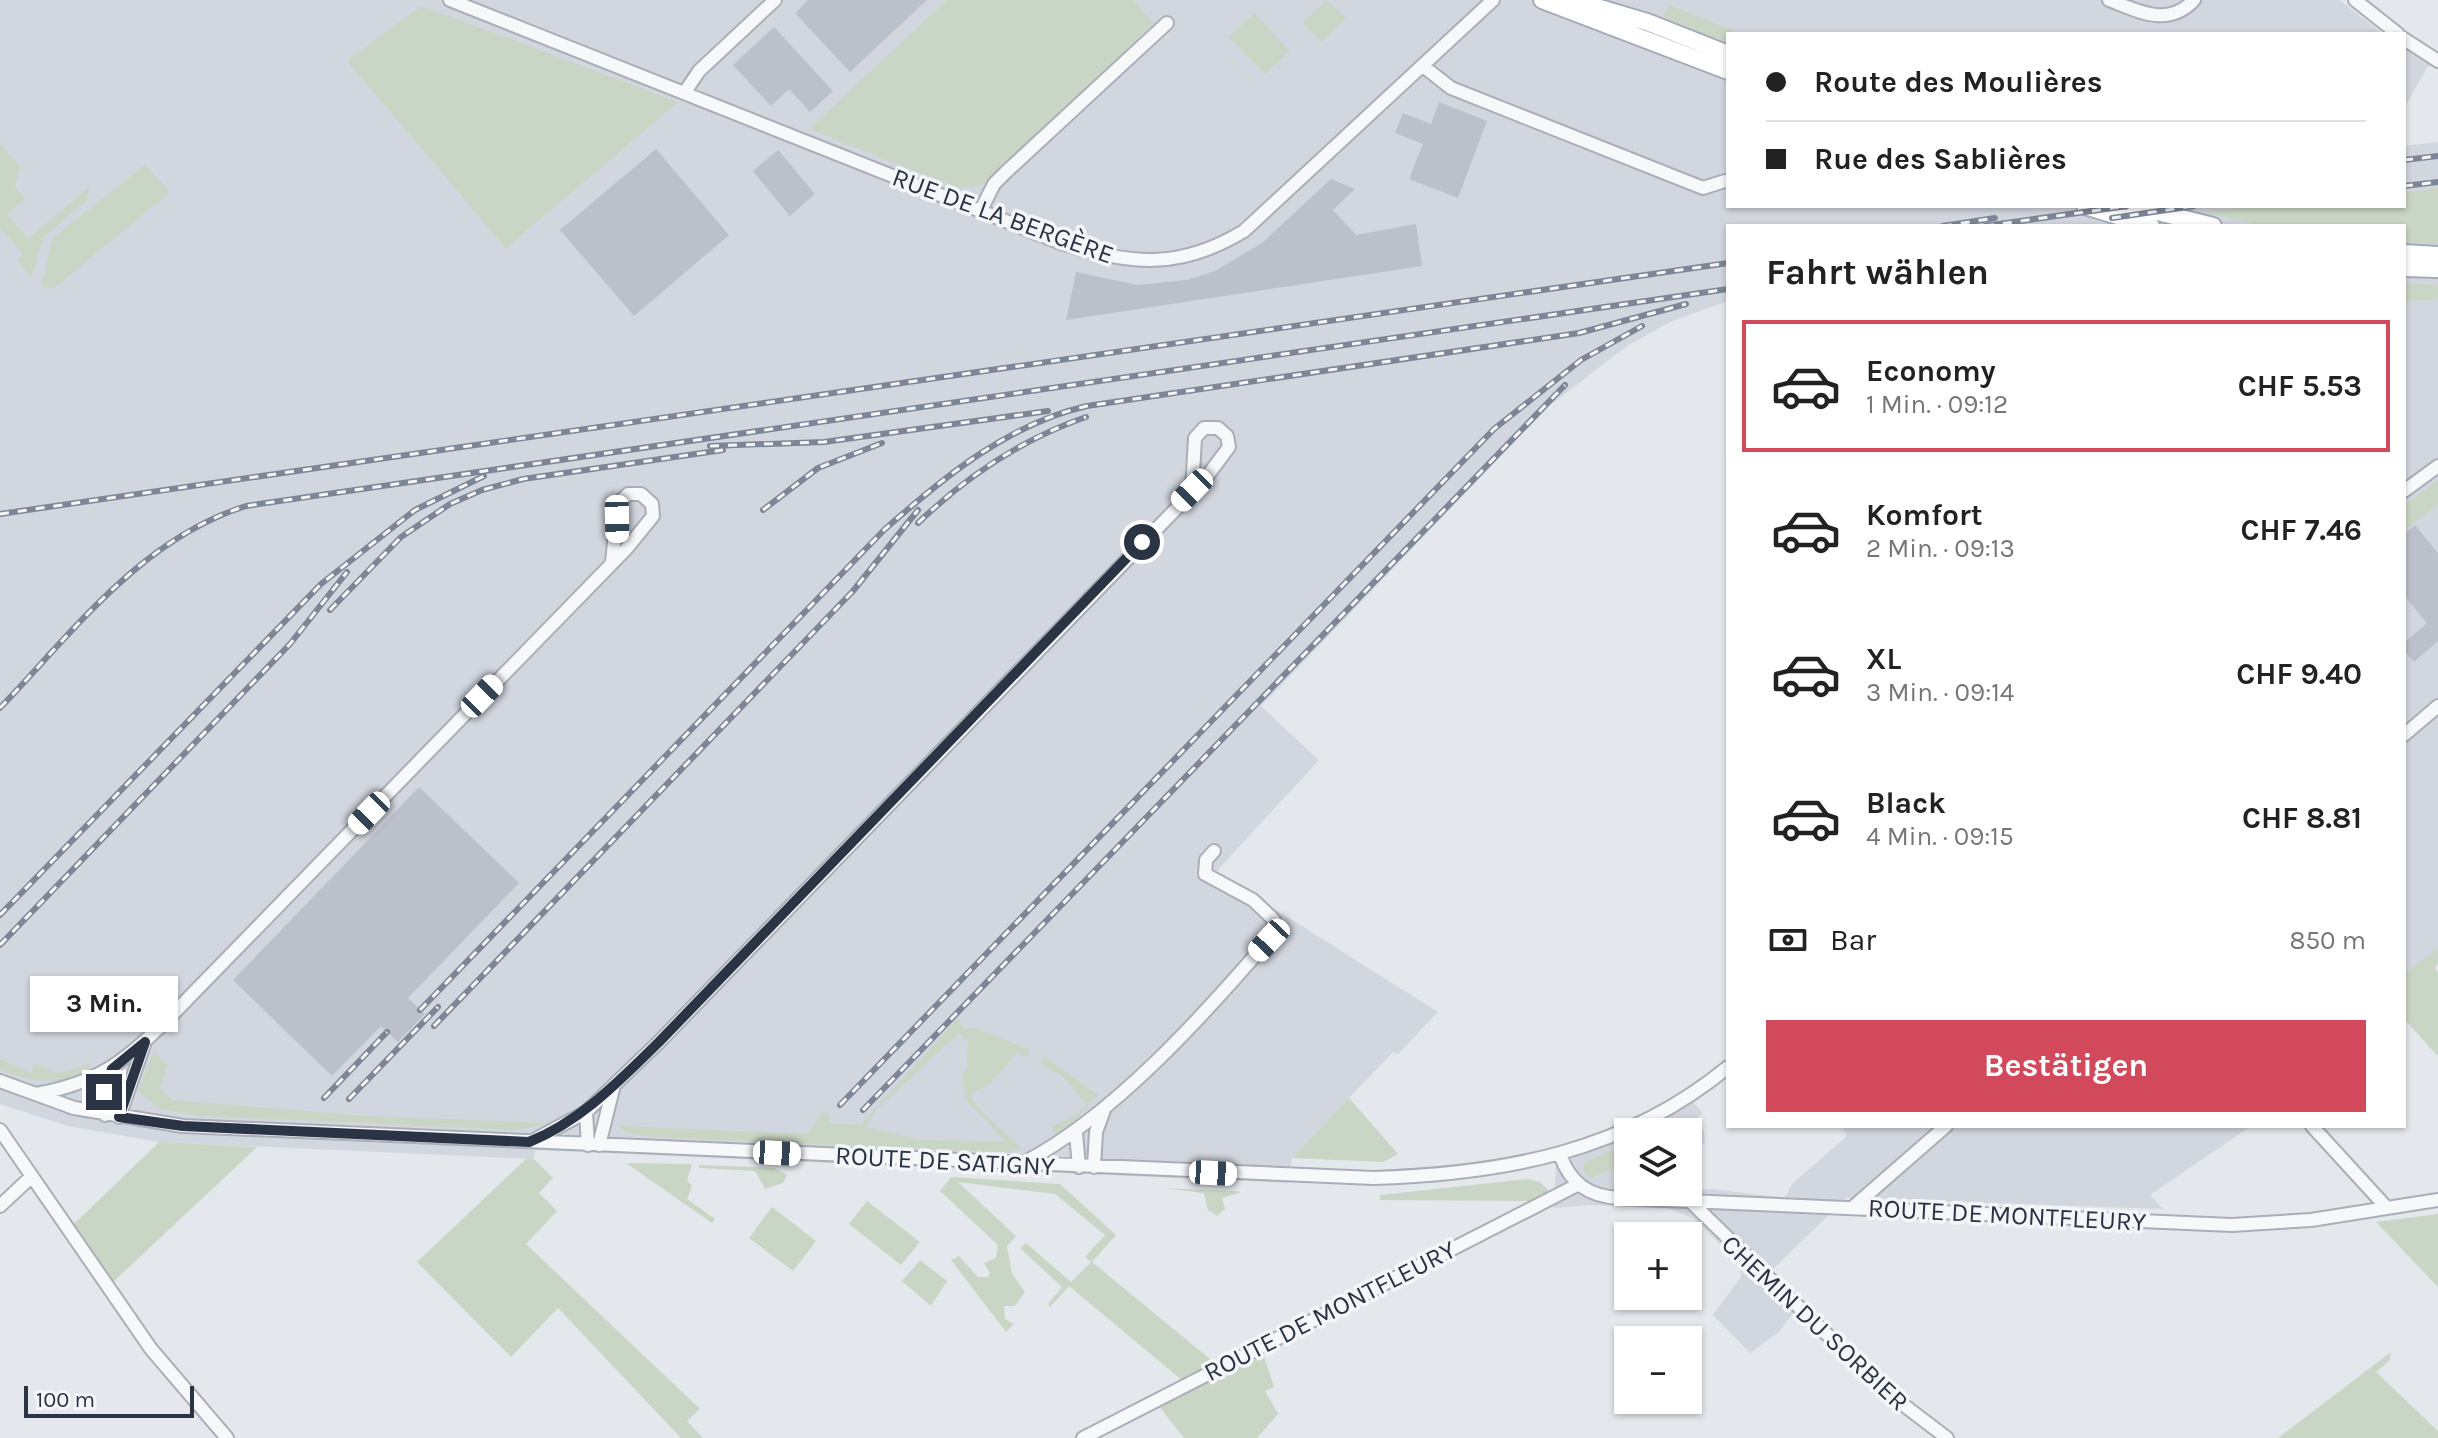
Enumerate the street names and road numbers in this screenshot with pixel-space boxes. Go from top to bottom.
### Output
street label: RUE DE LA BERGÈRE [888,161,1118,270]
street label: ROUTE DE SATIGNY [834,1140,1056,1182]
street label: ROUTE DE MONTFLEURY [1867,1192,2148,1238]
street label: CHEMIN DU SORBIER [1715,1228,1915,1418]
street label: ROUTE DE MONTFLEURY [1199,1234,1462,1388]

